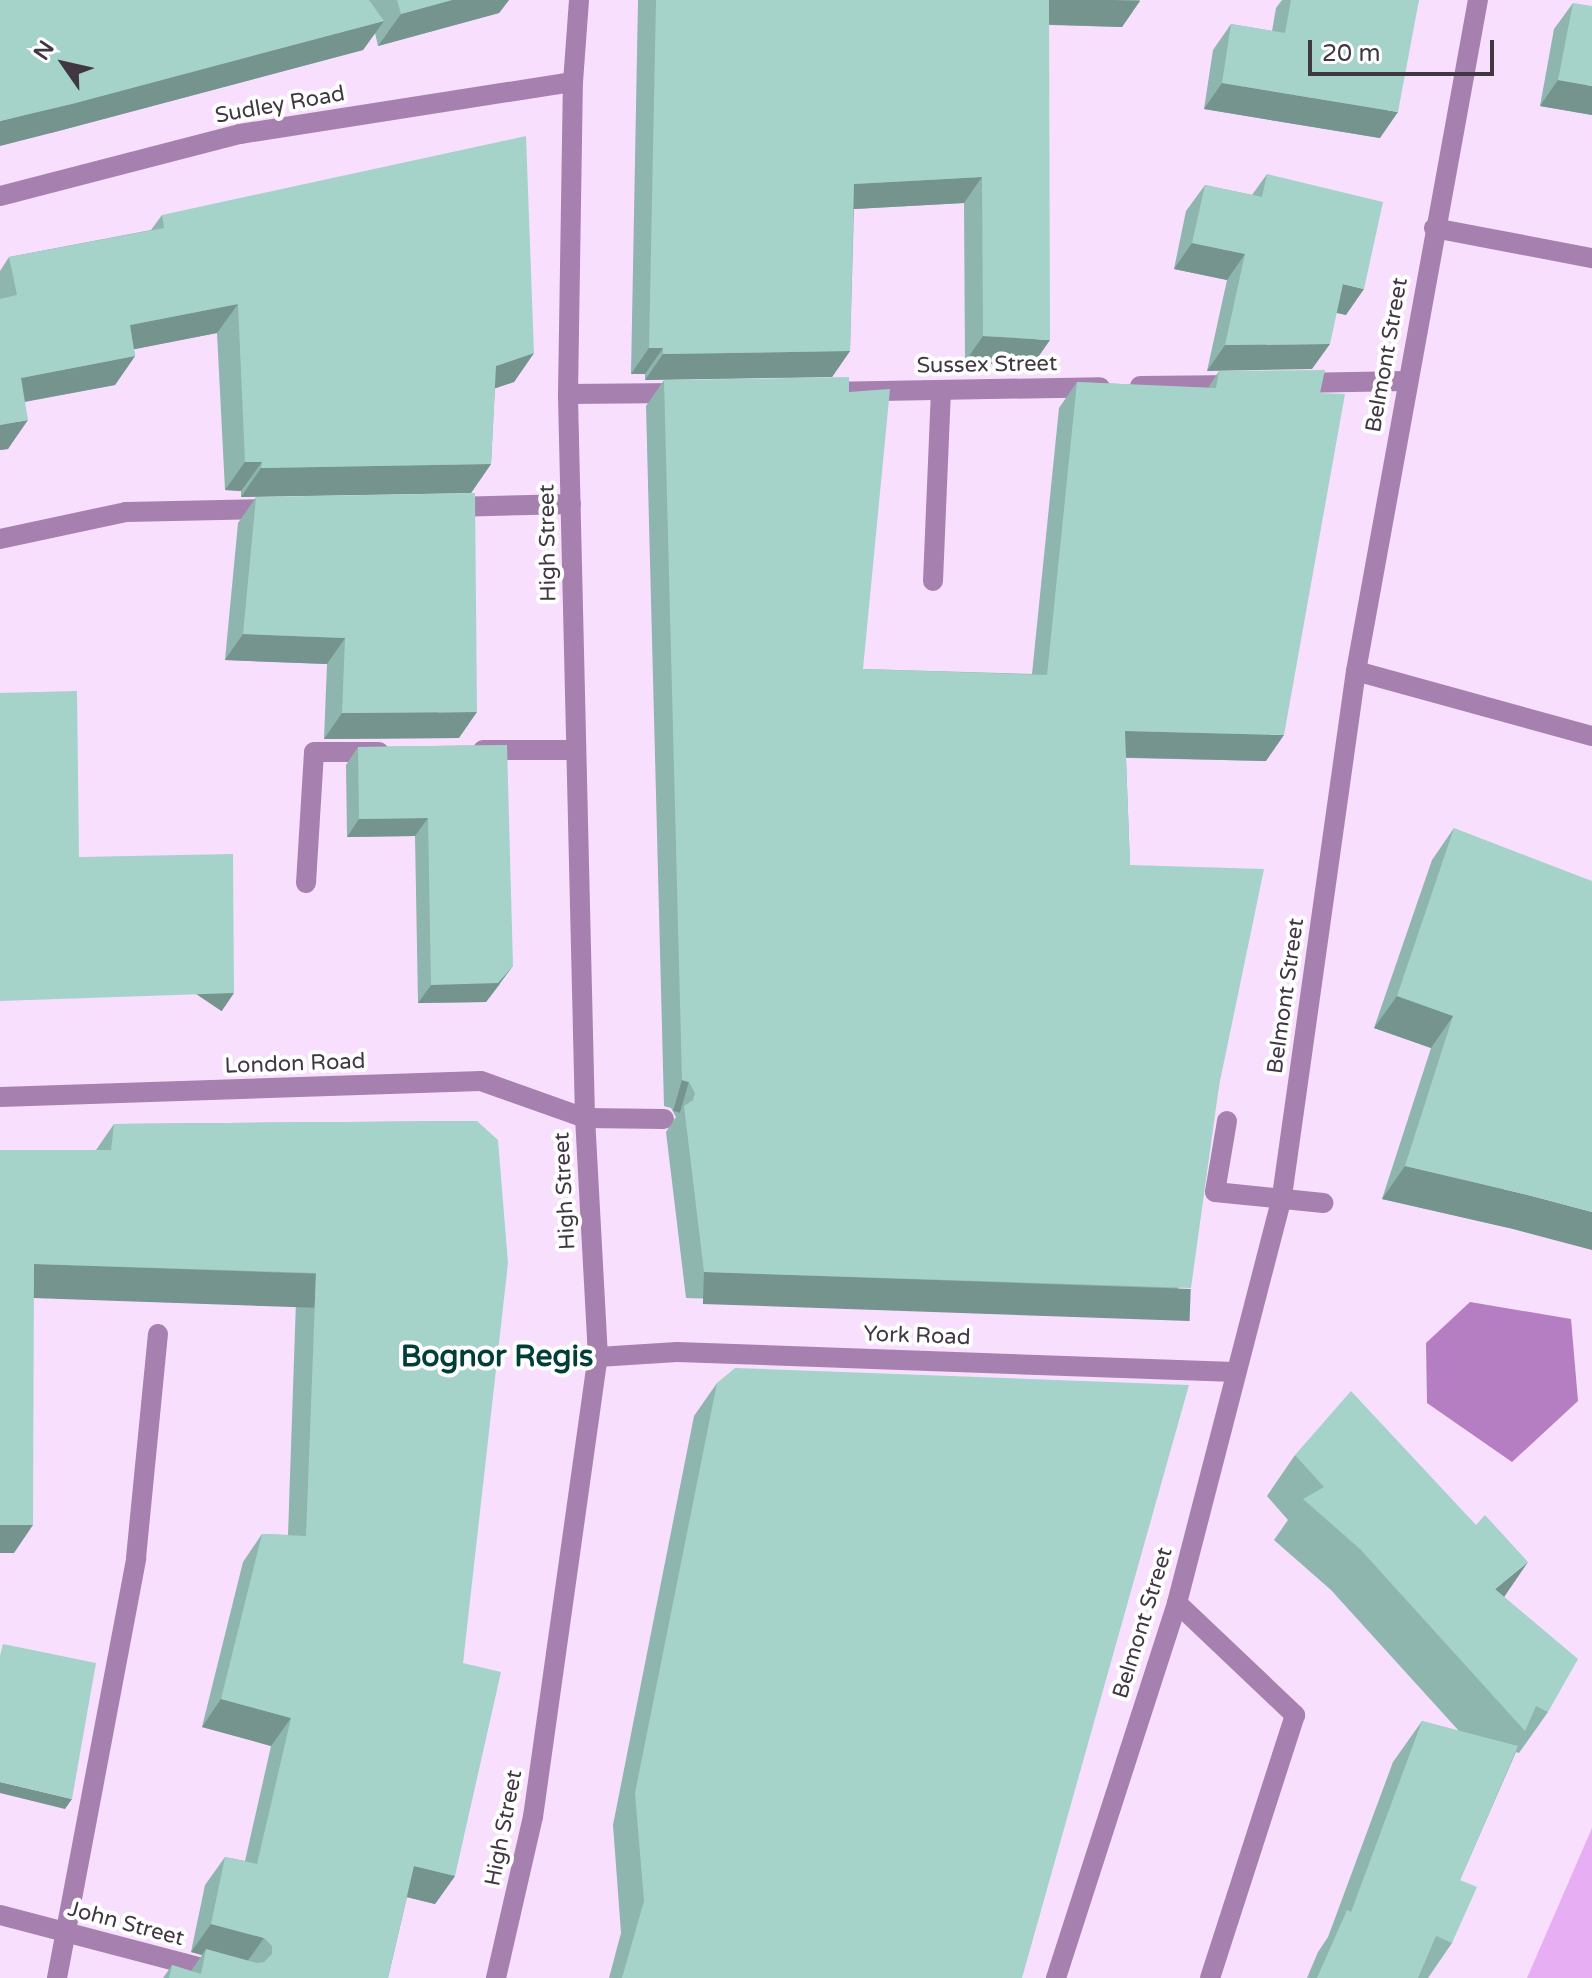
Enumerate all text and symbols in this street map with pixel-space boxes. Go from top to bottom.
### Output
north arrow [24,24,104,104]
scale bar [1312,24,1498,74]
text: N [28,36,60,65]
text: 20 m [1322,39,1380,68]
street label: Sudley Road [213,81,347,129]
street label: Belmont Street [1360,276,1414,434]
street label: Sussex Street [916,351,1058,379]
street label: High Street [534,484,562,602]
street label: Belmont Street [1262,917,1310,1075]
street label: London Road [224,1048,366,1080]
street label: High Street [549,1132,581,1250]
street label: York Road [863,1321,971,1351]
district label: Bognor Regis [401,1339,593,1375]
street label: Belmont Street [1107,1544,1179,1702]
street label: High Street [480,1768,528,1888]
street label: John Street [65,1896,187,1952]

